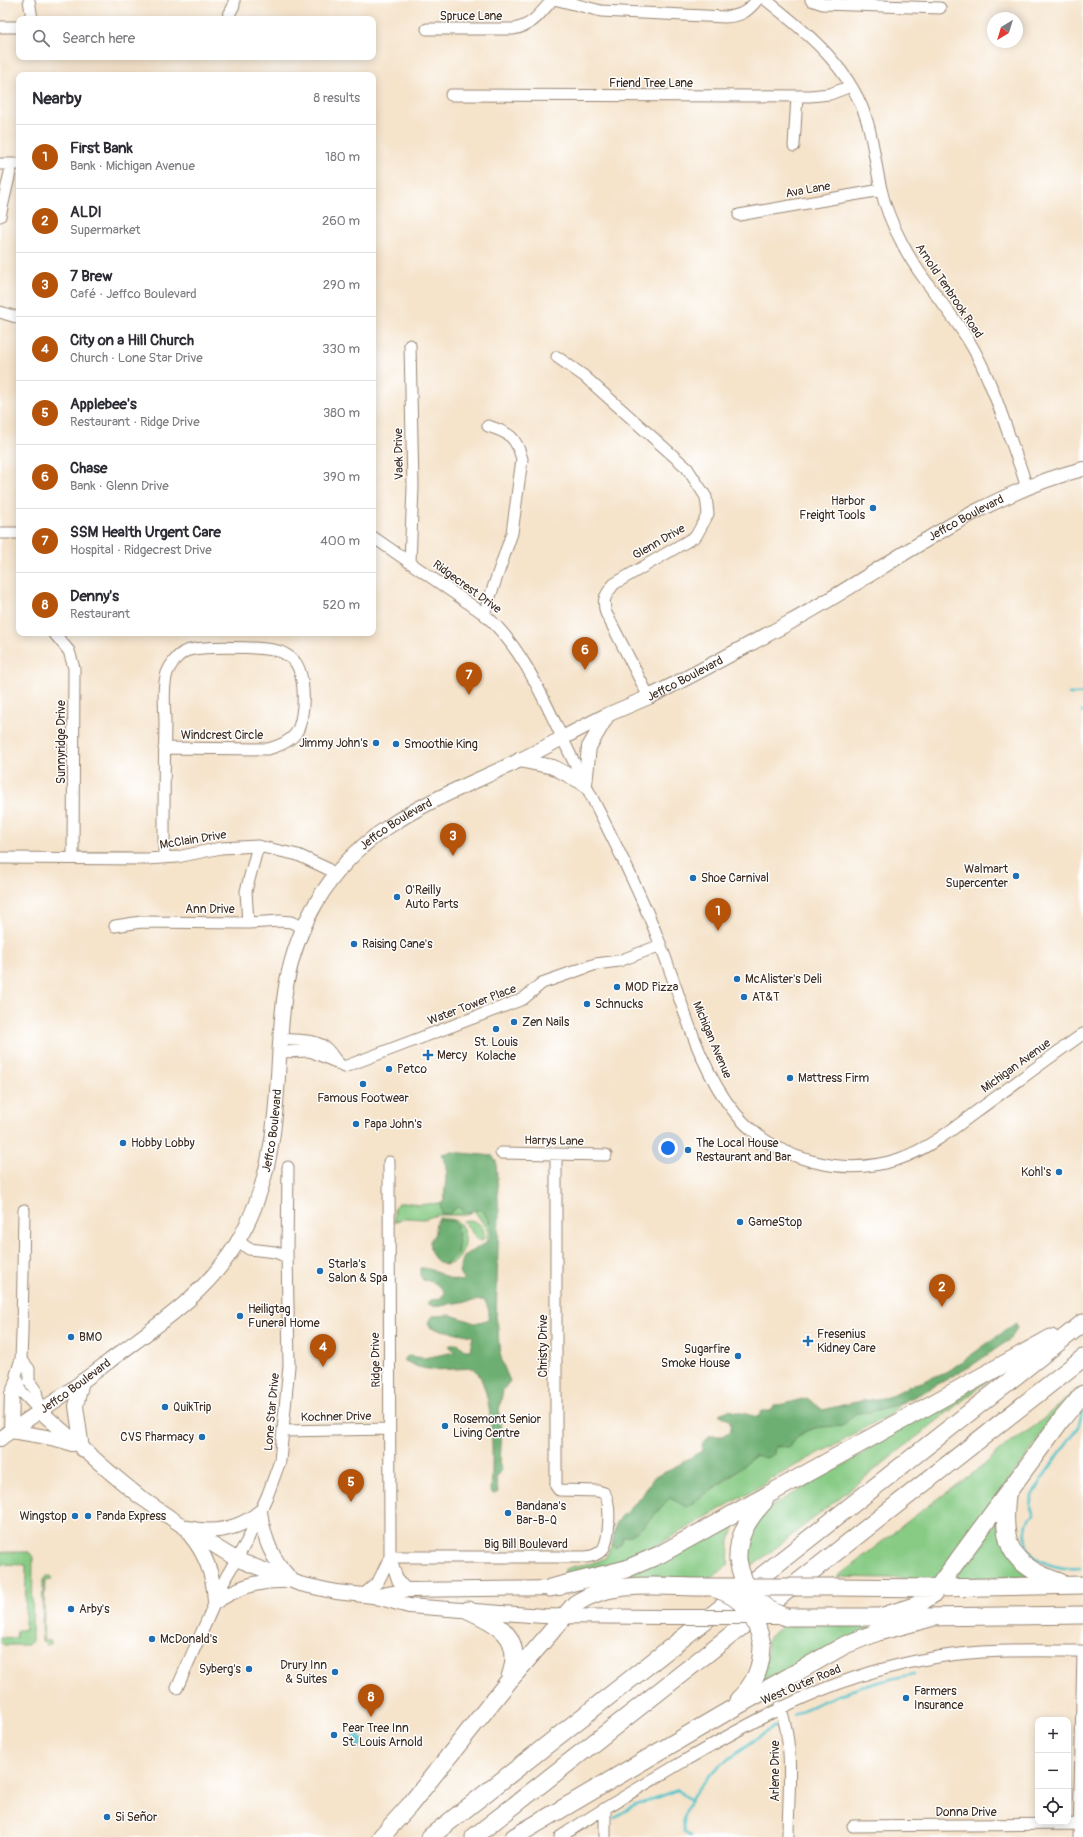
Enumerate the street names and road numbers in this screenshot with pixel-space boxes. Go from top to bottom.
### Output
street label: Spruce Lane [440,9,502,24]
street label: Friend Tree Lane [609,76,693,91]
street label: Ava Lane [784,179,832,201]
street label: Arnold Tenbrook Road [912,241,986,341]
street label: Vaek Drive [391,428,407,480]
street label: Jeffco Boulevard [925,491,1006,544]
street label: Glenn Drive [630,521,688,563]
street label: Ridgecrest Drive [430,557,504,617]
street label: Jeffco Boulevard [644,652,726,704]
street label: Sunnyridge Drive [54,700,69,784]
street label: Windcrest Circle [181,728,263,743]
street label: Jeffco Boulevard [356,795,435,853]
street label: McClain Drive [158,827,228,853]
street label: Ann Drive [185,902,235,917]
street label: Water Tower Place [426,981,518,1029]
street label: Michigan Avenue [689,999,735,1081]
street label: Michigan Avenue [978,1036,1054,1096]
street label: Jeffco Boulevard [258,1088,285,1174]
street label: Harrys Lane [524,1133,584,1149]
street label: Christy Drive [536,1314,551,1378]
street label: Ridge Drive [368,1332,384,1388]
street label: Jeffco Boulevard [37,1355,114,1417]
street label: Lone Star Drive [261,1372,283,1452]
street label: Kochner Drive [301,1409,372,1425]
street label: Big Bill Boulevard [484,1537,568,1552]
street label: West Outer Road [759,1661,843,1709]
street label: Arlene Drive [768,1740,783,1802]
street label: Donna Drive [935,1805,997,1820]

